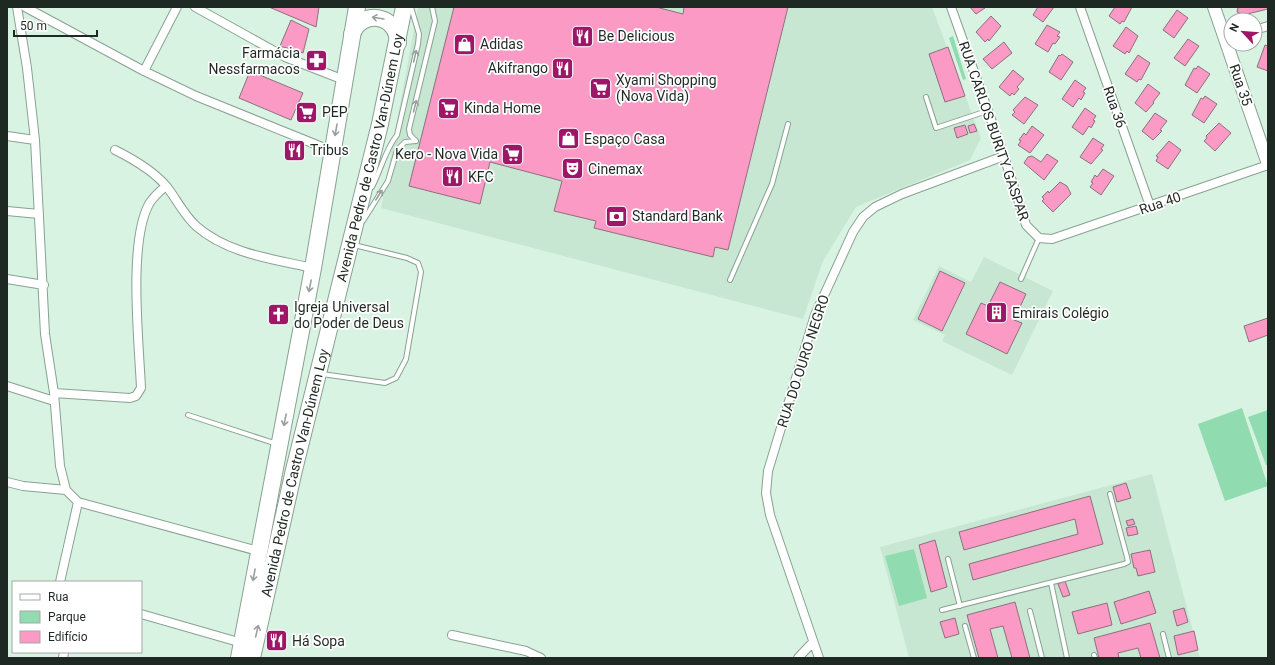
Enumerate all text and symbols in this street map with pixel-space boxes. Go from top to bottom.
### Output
scale bar [14,12,97,38]
north arrow [1223,12,1263,52]
one-way arrow [372,14,385,22]
text: 50 m [20,19,47,33]
text: N [1227,21,1242,34]
restaurant icon: Be Delicious [569,23,595,49]
place label: Be Delicious [598,28,675,44]
shop icon: Adidas [452,31,478,57]
street label: Avenida Pedro de Castro Van-Dúnem Loy [333,32,406,284]
place label: Adidas [480,36,523,52]
street label: RUA CARLOS BURITY GASPAR [956,39,1032,223]
place label: Farmácia Nessfarmacos [208,45,300,77]
pharmacy icon: Farmácia Nessfarmacos [303,48,329,74]
one-way arrow [412,50,420,63]
restaurant icon: Akifrango [550,55,576,81]
place label: Akifrango [488,60,548,76]
street label: Rua 35 [1226,62,1256,108]
place label: Xyami Shopping (Nova Vida) [616,72,717,105]
supermarket icon: Xyami Shopping (Nova Vida) [588,75,614,101]
street label: Rua 36 [1100,84,1130,130]
supermarket icon: Kinda Home [436,95,462,121]
supermarket icon: PEP [294,99,320,125]
one-way arrow [411,99,419,112]
place label: Kinda Home [464,100,541,116]
place label: PEP [322,104,348,120]
one-way arrow [331,123,339,136]
shop icon: Espaço Casa [556,126,582,152]
place label: Espaço Casa [584,131,665,147]
restaurant icon: Tribus [281,137,307,163]
supermarket icon: Kero - Nova Vida [500,141,526,167]
place label: Tribus [310,142,349,158]
place label: Kero - Nova Vida [395,146,498,162]
theatre icon: Cinemax [559,156,585,182]
place label: Cinemax [588,161,643,177]
restaurant icon: KFC [439,164,465,190]
place label: KFC [468,169,494,185]
street label: Rua 40 [1137,188,1183,218]
one-way arrow [375,190,383,201]
bank icon: Standard Bank [604,203,630,229]
place label: Standard Bank [632,208,724,224]
one-way arrow [305,279,313,292]
street label: RUA DO OURO NEGRO [774,293,832,429]
place label: Igreja Universal do Poder de Deus [294,299,404,331]
building icon: Emirais Colégio [984,300,1010,326]
church icon: Igreja Universal do Poder de Deus [266,302,292,328]
place label: Emirais Colégio [1012,305,1109,321]
street label: Avenida Pedro de Castro Van-Dúnem Loy [258,347,332,599]
one-way arrow [281,413,289,426]
one-way arrow [250,568,258,581]
legend [12,581,142,653]
text: Rua [48,590,69,604]
text: Parque [48,610,86,624]
one-way arrow [254,625,262,638]
restaurant icon: Há Sopa [264,628,290,654]
text: Edifício [48,630,88,644]
place label: Há Sopa [292,633,345,649]

